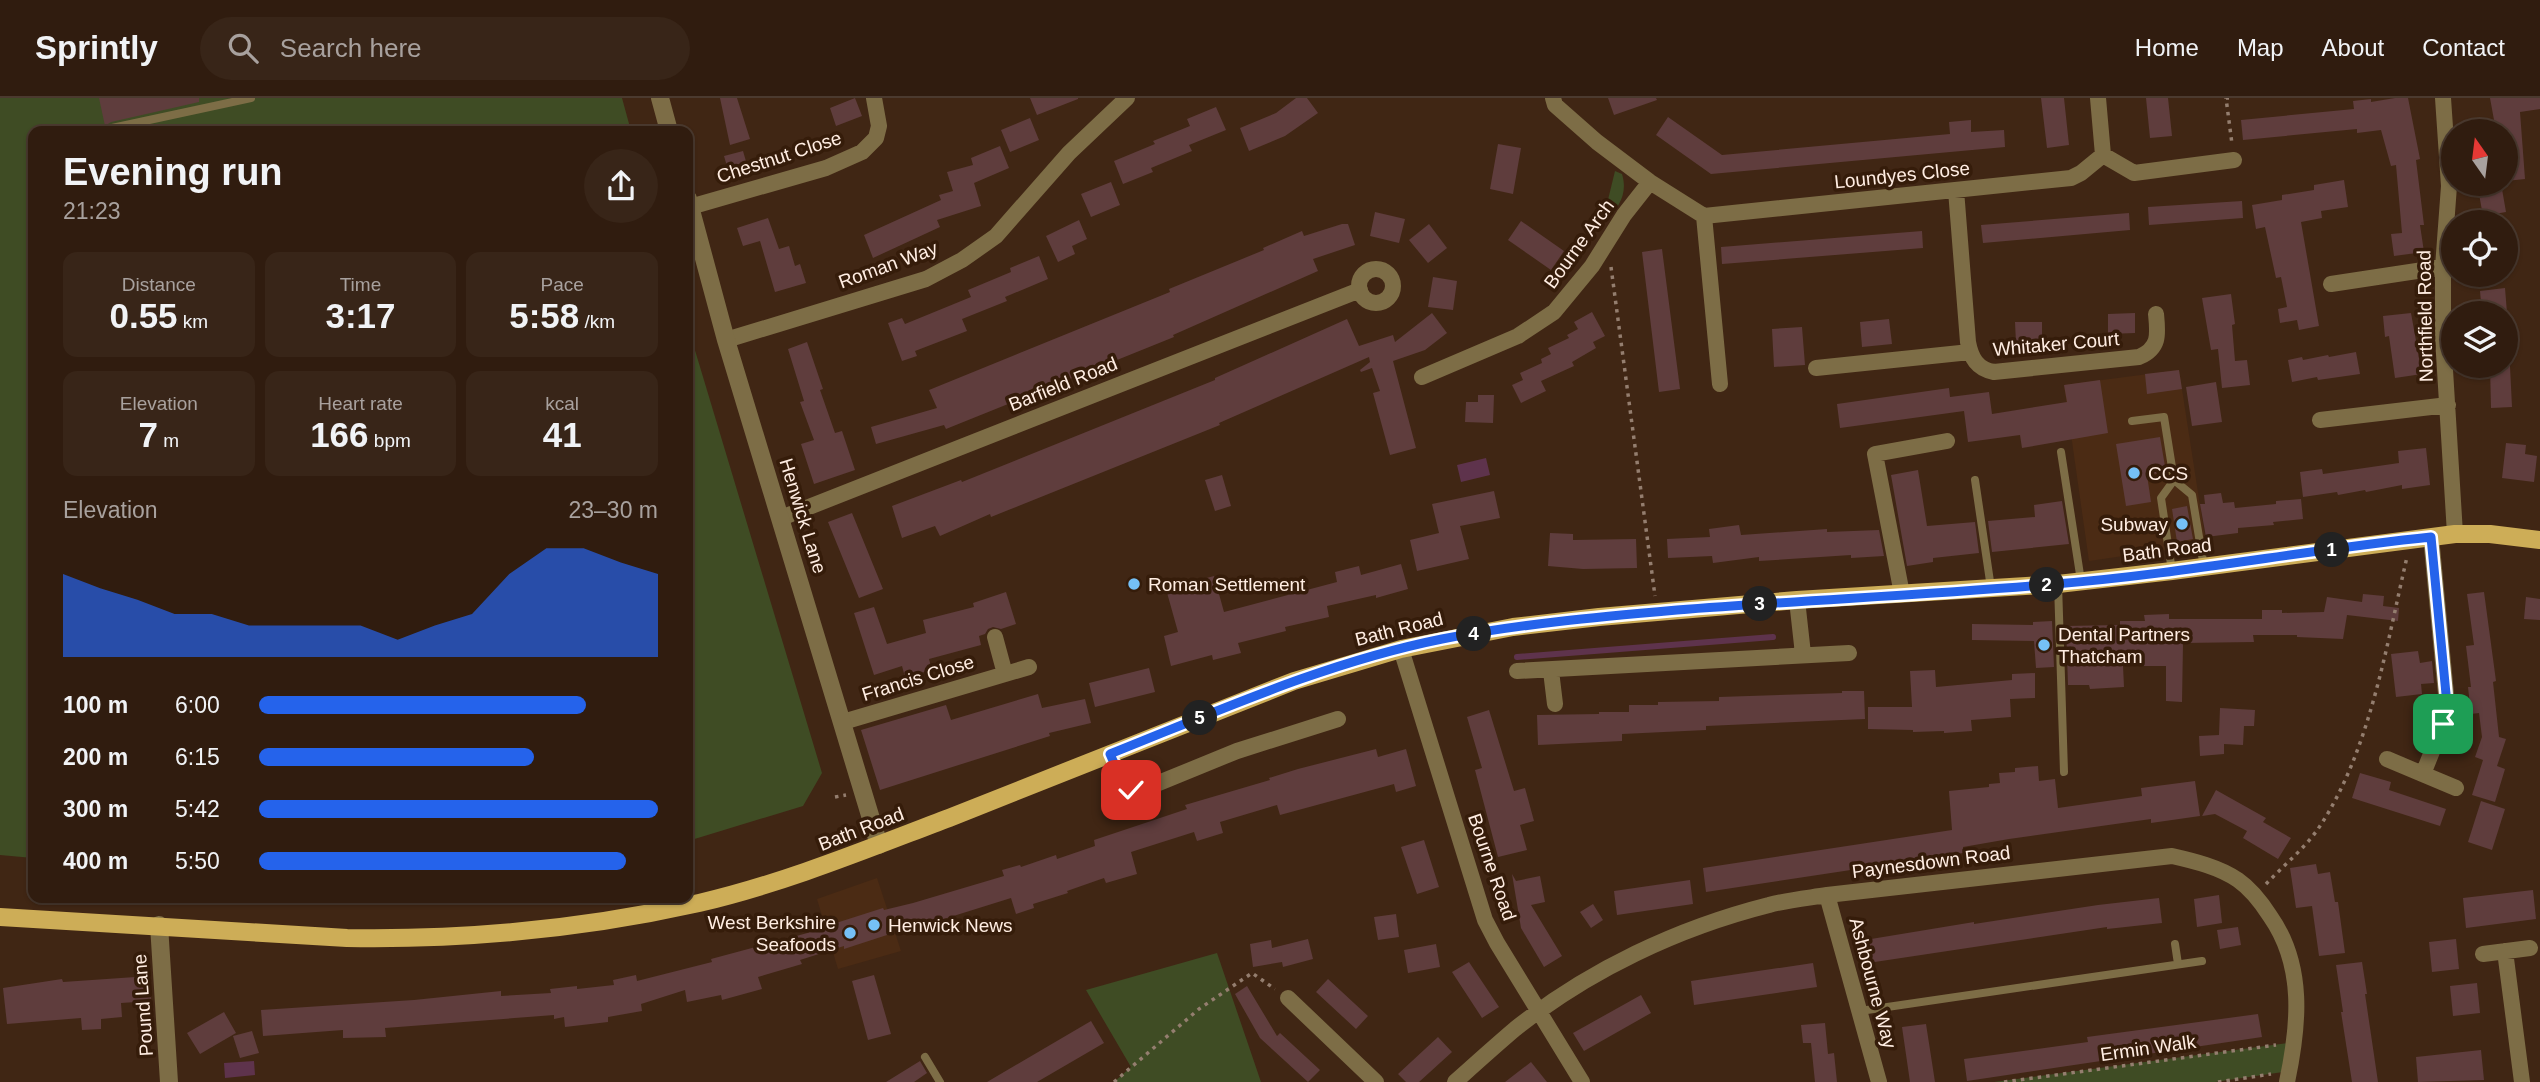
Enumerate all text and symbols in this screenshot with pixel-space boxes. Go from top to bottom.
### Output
search box [200,17,690,80]
text: Sprintly [35,29,158,66]
icon: search [224,29,262,67]
text: Search here [280,33,422,63]
text: Home [2135,34,2199,61]
text: Map [2237,34,2284,61]
text: About [2322,34,2384,61]
text: Contact [2422,34,2505,61]
north arrow [2441,119,2518,196]
map controls [2441,119,2518,378]
street label: Chestnut Close [714,127,844,187]
button: share [584,149,658,223]
text: Evening run [63,151,283,193]
street label: Loundyes Close [1833,157,1971,193]
street label: Bourne Arch [1540,196,1618,292]
text: 21:23 [63,198,121,224]
button: locate [2441,210,2518,287]
street label: Roman Way [836,237,941,293]
street label: Northfield Road [2413,250,2437,382]
text: Distance [122,274,196,295]
text: Time [340,274,381,295]
text: Pace [541,274,584,295]
text: 0.55 [109,296,178,335]
text: 3:17 [325,296,396,335]
text: 5:58 [509,296,579,335]
button: layers [2441,301,2518,378]
text: km [178,311,208,332]
text: /km [579,311,615,332]
street label: Whitaker Court [1992,328,2121,360]
street label: Barfield Road [1006,353,1120,415]
text: Elevation [120,393,198,414]
text: Heart rate [318,393,403,414]
text: kcal [545,393,579,414]
text: 7 [139,415,158,454]
text: 166 [310,415,369,454]
text: 41 [543,415,582,454]
text: m [158,430,179,451]
text: bpm [369,430,411,451]
street label: Henwick Lane [776,456,830,576]
place label: CCS [2148,463,2188,484]
marker: CCS [2126,465,2142,481]
text: Elevation [63,497,158,523]
text: 23–30 m [568,497,658,523]
place label: Subway [2100,514,2168,535]
marker: Subway [2174,516,2190,532]
pin: 1 [2314,532,2350,568]
street label: Bath Road [2121,534,2213,566]
text: 1 [2326,539,2337,560]
pin: 2 [2030,568,2064,602]
place label: Roman Settlement [1148,574,1306,595]
text: 2 [2041,574,2052,595]
marker: Roman Settlement [1126,576,1142,592]
pin: 3 [1742,587,1778,622]
text: 3 [1754,593,1765,614]
street label: Bath Road [1353,608,1445,650]
pin: 4 [1456,616,1492,652]
text: 4 [1468,623,1479,644]
place label: Dental Partners Thatcham [2058,624,2190,667]
marker: Dental Partners Thatcham [2036,637,2052,653]
street label: Francis Close [859,651,977,705]
text: 100 m [63,692,128,718]
text: 6:00 [175,692,220,718]
pin [2413,694,2473,754]
pin: 5 [1182,700,1218,736]
icon: arrive [2424,705,2462,743]
text: 5 [1194,707,1205,728]
text: 200 m [63,744,128,770]
text: 6:15 [175,744,220,770]
pin [1101,760,1161,820]
icon: check [1112,771,1150,809]
text: 300 m [63,796,128,822]
text: 5:42 [175,796,220,822]
street label: Bath Road [815,803,907,855]
street label: Bourne Road [1464,811,1520,923]
street label: Paynesdown Road [1851,842,2011,882]
text: 400 m [63,848,128,874]
text: 5:50 [175,848,220,874]
place label: West Berkshire Seafoods [708,912,836,955]
place label: Henwick News [888,915,1013,936]
street label: Ashbourne Way [1845,915,1901,1051]
marker: Henwick News [866,917,882,933]
marker: West Berkshire Seafoods [842,925,858,941]
street label: Pound Lane [129,953,157,1057]
street label: Ermin Walk [2099,1031,2198,1065]

